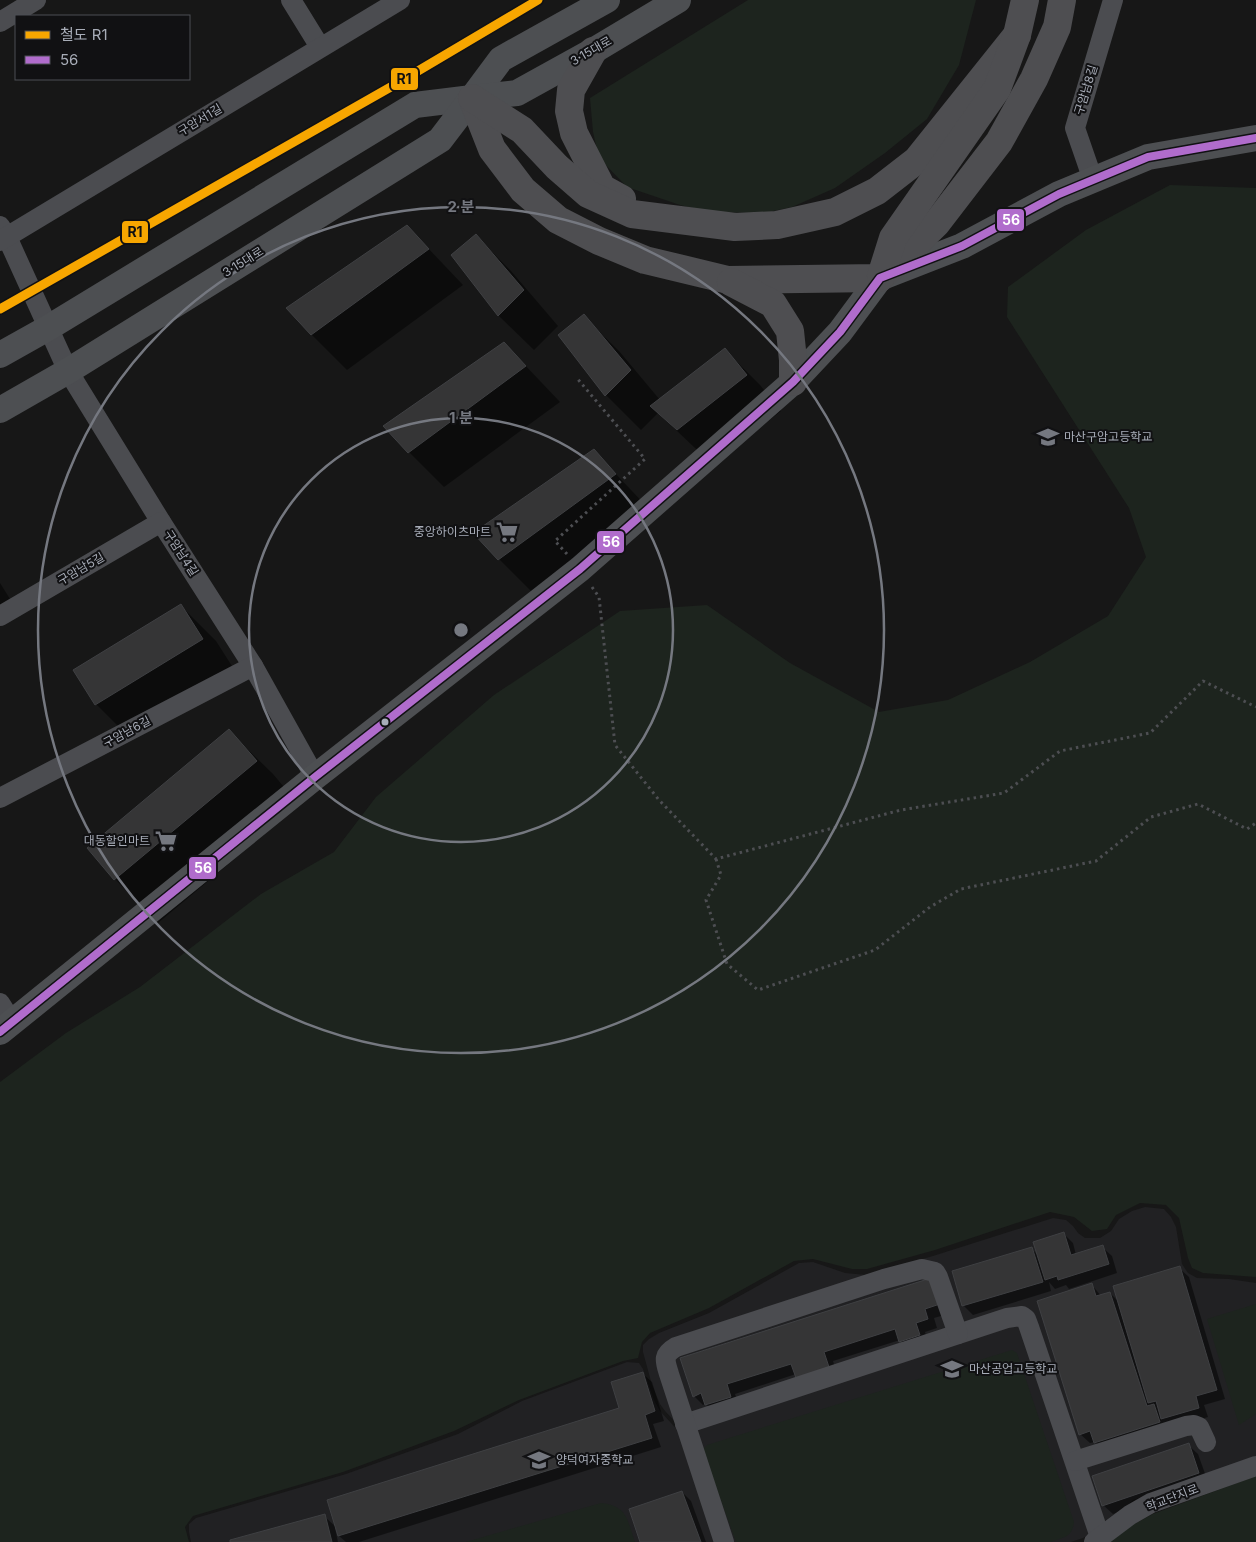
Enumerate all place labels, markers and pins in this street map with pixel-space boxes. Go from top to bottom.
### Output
school or university icon: 마산구암고등학교 [1035,424,1061,450]
place label: 마산구암고등학교 [1064,429,1152,444]
supermarket icon: 중앙하이츠마트 [494,519,520,545]
place label: 중앙하이츠마트 [414,524,491,539]
centre of rings [452,621,470,639]
unlabelled marker [380,717,390,727]
supermarket icon: 대동할인마트 [153,828,179,854]
place label: 대동할인마트 [84,833,150,848]
school or university icon: 마산공업고등학교 [939,1356,965,1382]
place label: 마산공업고등학교 [969,1361,1057,1376]
school or university icon: 양덕여자중학교 [526,1447,552,1473]
place label: 양덕여자중학교 [556,1452,633,1467]

